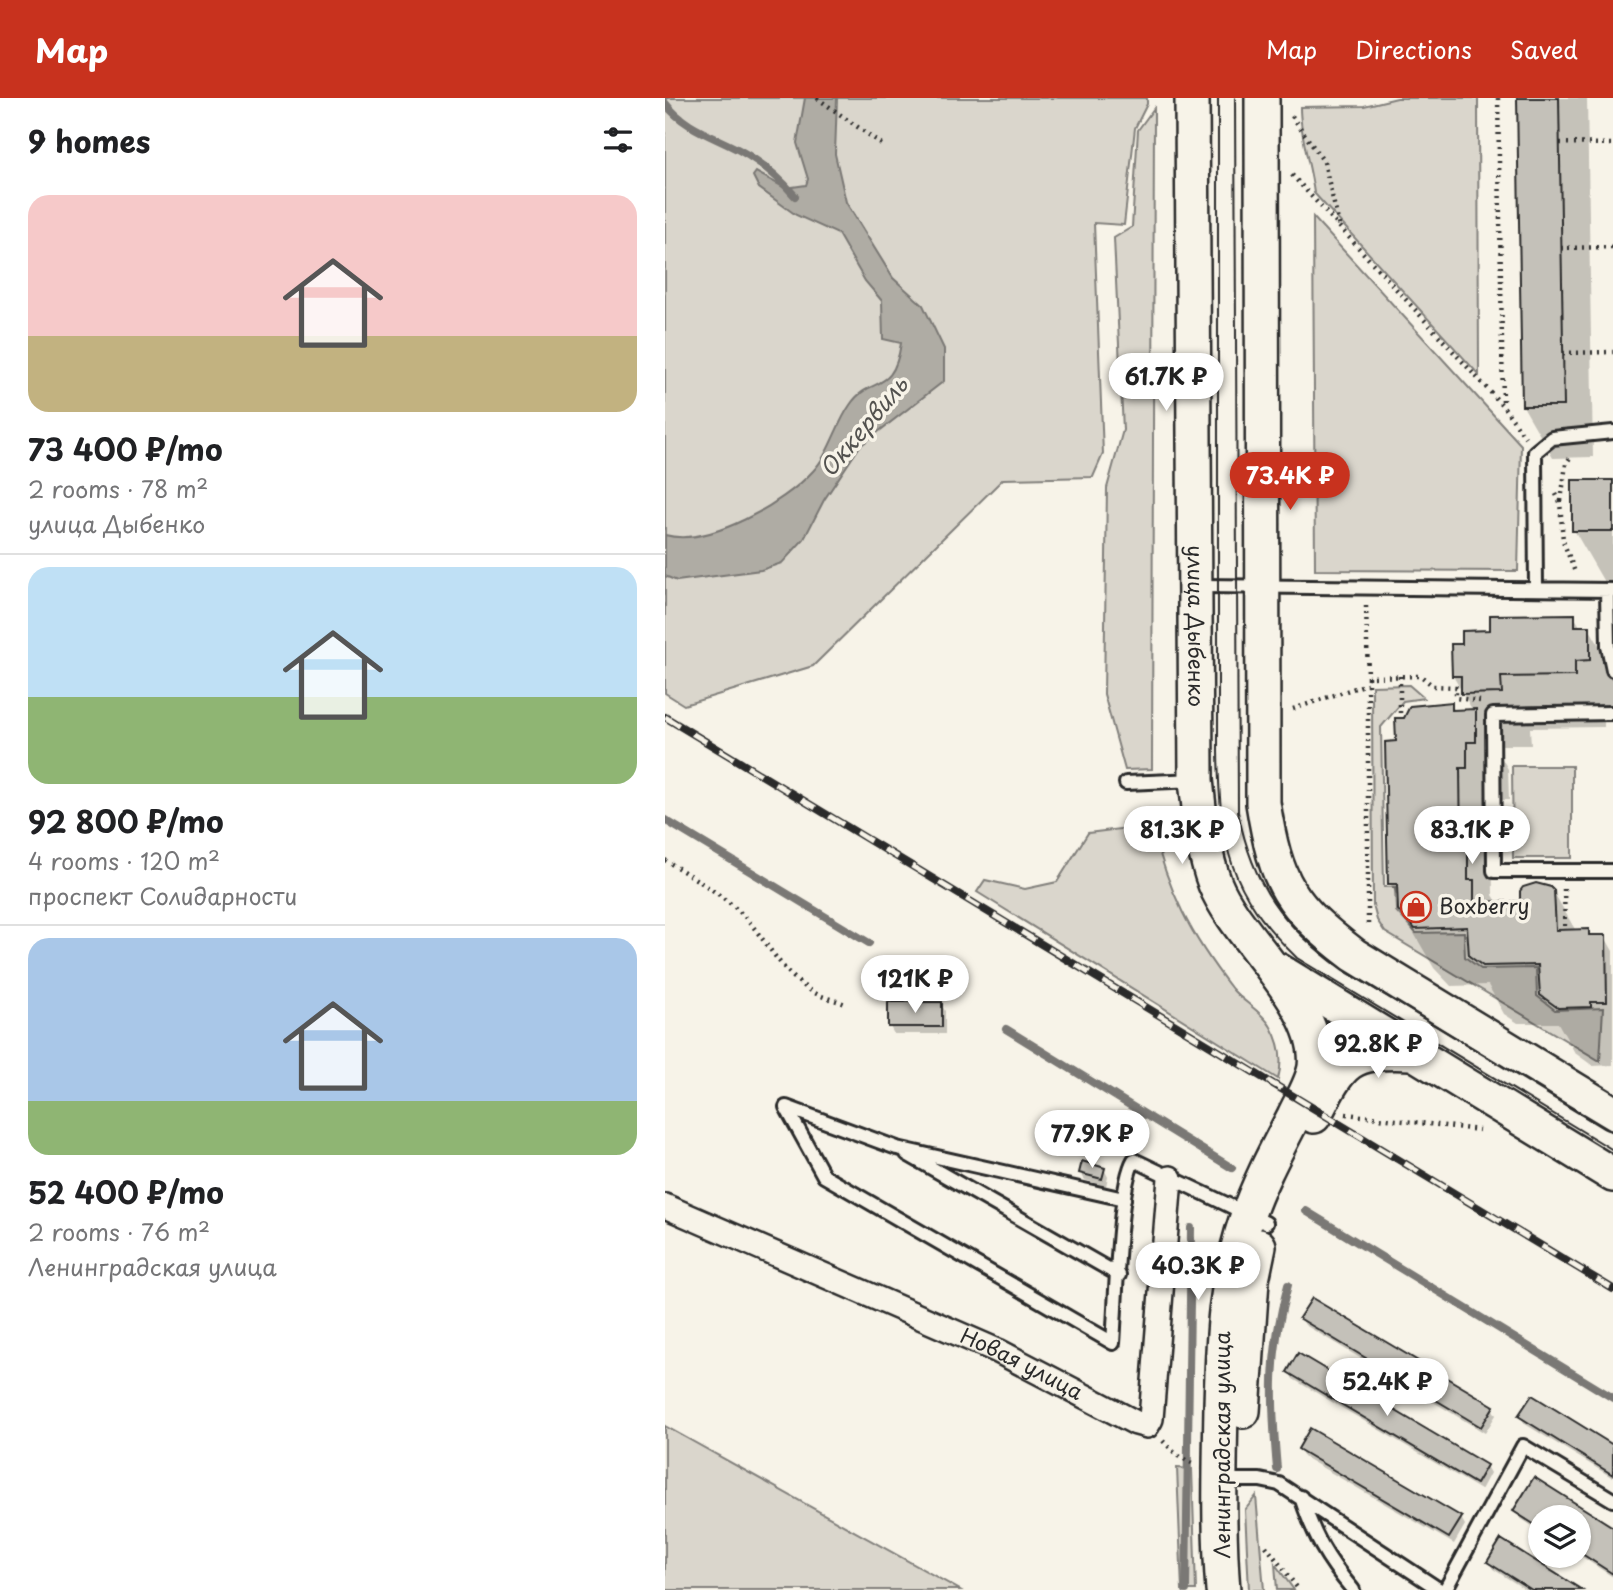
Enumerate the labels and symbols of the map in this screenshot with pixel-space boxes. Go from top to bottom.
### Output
pin: 61.7K ₽ [1101,354,1231,413]
water label: Оккервиль [810,367,916,484]
pin: 73.4K ₽ [1225,452,1355,512]
street label: улица Дыбенко [1181,545,1214,707]
pin: 81.3K ₽ [1117,806,1247,866]
pin: 83.1K ₽ [1407,806,1537,866]
place label: Boxberry [1439,889,1530,921]
shop icon: Boxberry [1399,890,1433,924]
pin: 121K ₽ [858,956,972,1015]
pin: 92.8K ₽ [1313,1020,1443,1080]
pin: 77.9K ₽ [1027,1110,1157,1170]
pin: 40.3K ₽ [1133,1242,1263,1302]
street label: Новая улица [956,1318,1090,1407]
street label: Ленинградская улица [1205,1331,1237,1559]
pin: 52.4K ₽ [1322,1358,1452,1418]

